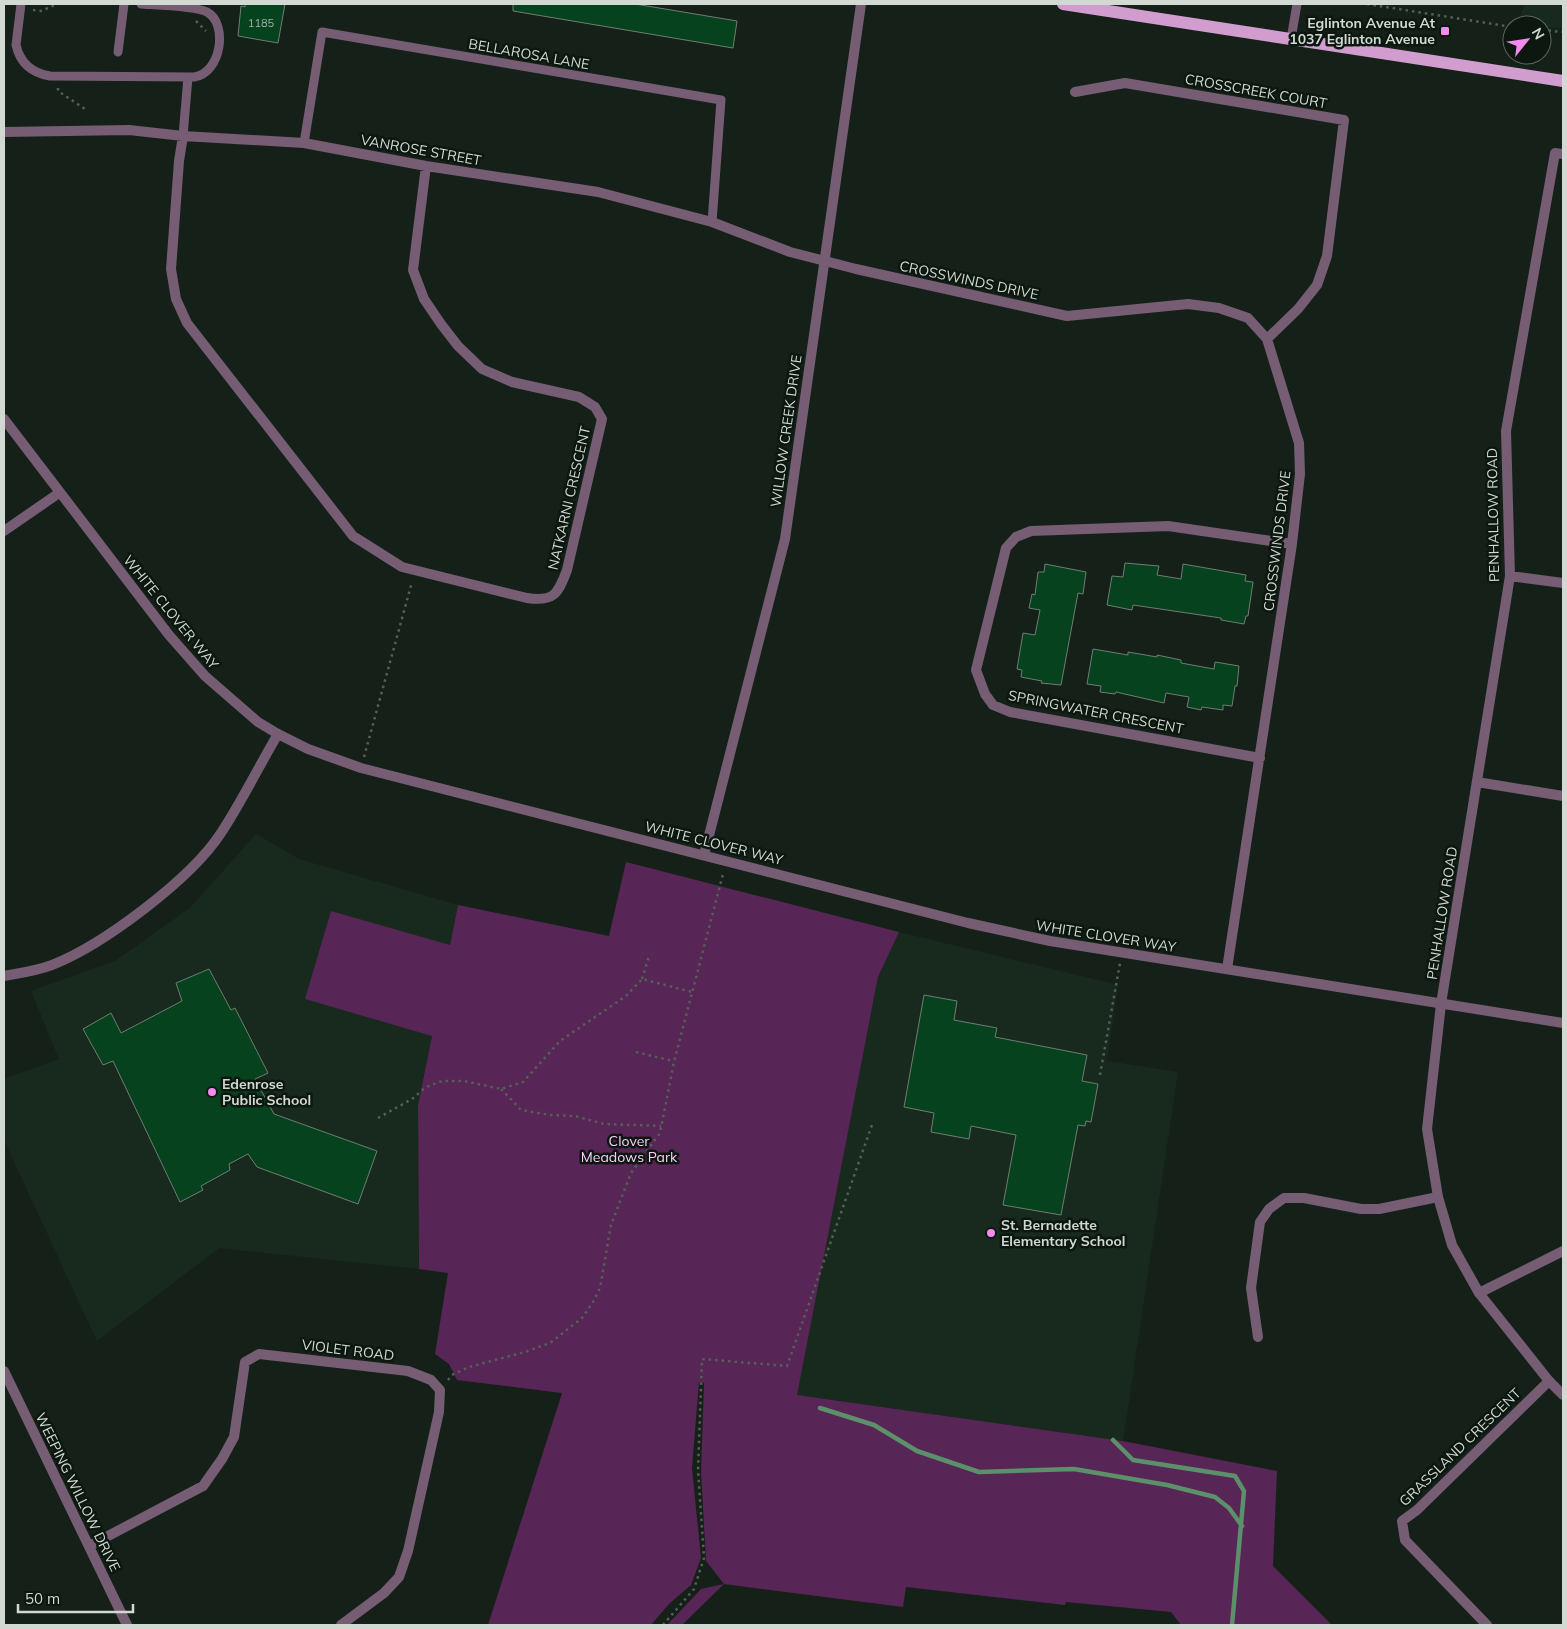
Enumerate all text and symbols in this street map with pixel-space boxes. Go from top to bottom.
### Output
place label: Eglinton Avenue At 1037 Eglinton Avenue [1289,14,1436,48]
north arrow [1502,15,1552,65]
house number: 1185 [248,16,275,30]
text: N [1528,24,1549,43]
marker: Eglinton Avenue At 1037 Eglinton Avenue [1439,25,1451,37]
street label: BELLAROSA LANE [467,35,591,73]
street label: CROSSCREEK COURT [1184,70,1329,112]
street label: VANROSE STREET [359,131,483,170]
street label: CROSSWINDS DRIVE [898,256,1040,304]
street label: WILLOW CREEK DRIVE [766,354,806,508]
street label: NATKARNI CRESCENT [544,424,594,572]
street label: PENHALLOW ROAD [1483,448,1503,582]
street label: CROSSWINDS DRIVE [1259,470,1295,612]
street label: WHITE CLOVER WAY [119,551,223,673]
street label: SPRINGWATER CRESCENT [1007,686,1186,738]
street label: WHITE CLOVER WAY [643,817,785,869]
street label: PENHALLOW ROAD [1423,845,1461,981]
street label: WHITE CLOVER WAY [1035,916,1178,956]
place label: Edenrose Public School [222,1075,311,1109]
marker: Edenrose Public School [206,1086,218,1098]
park label: Clover Meadows Park [581,1132,678,1166]
place label: St. Bernadette Elementary School [1001,1216,1125,1250]
marker: St. Bernadette Elementary School [985,1227,997,1239]
street label: VIOLET ROAD [301,1335,395,1365]
street label: GRASSLAND CRESCENT [1395,1384,1525,1510]
street label: WEEPING WILLOW DRIVE [32,1410,124,1574]
scale bar [18,1582,132,1614]
text: 50 m [25,1589,60,1608]

